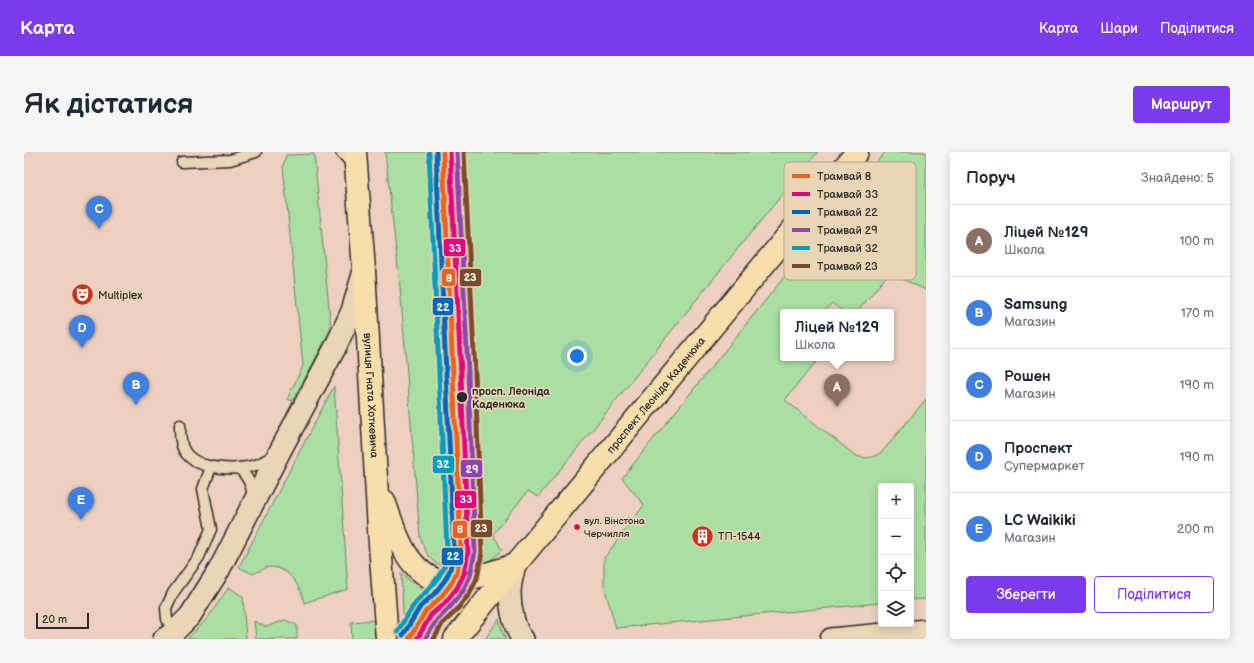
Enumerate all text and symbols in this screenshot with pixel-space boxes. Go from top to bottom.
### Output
text: Карта [20,17,74,40]
text: Карта [1039,20,1078,37]
text: Шари [1100,20,1138,37]
text: Поділитися [1160,20,1234,37]
button: Маршрут [1133,86,1230,123]
text: Як дістатися [24,88,193,121]
legend [784,162,916,280]
text: Поруч [966,168,1016,188]
text: Трамвай 8 [817,170,871,183]
text: Знайдено: 5 [1141,170,1214,186]
text: Трамвай 33 [817,188,879,201]
pin: C [86,196,112,229]
text: Трамвай 22 [817,206,878,219]
text: Ліцей №129 [1004,223,1089,242]
text: Трамвай 29 [817,224,878,237]
text: A [975,233,983,249]
text: 100 m [1179,233,1214,249]
line badge: 33 [443,238,466,257]
text: 33 [449,242,462,255]
text: Трамвай 32 [817,242,879,255]
text: Школа [1004,242,1045,258]
text: Трамвай 23 [817,260,878,273]
line badge: 8 [441,268,456,287]
line badge: 23 [459,268,482,287]
text: 23 [464,271,477,284]
text: 8 [446,272,453,285]
theatre icon: Multiplex [69,282,95,308]
place label: Multiplex [98,289,142,302]
text: Samsung [1004,295,1067,314]
line badge: 22 [432,297,454,316]
text: 22 [436,301,450,314]
text: B [974,305,984,321]
text: 170 m [1181,305,1214,321]
popup [780,309,894,361]
text: Магазин [1004,314,1056,330]
pin: D [69,315,95,348]
text: Ліцей №129 [795,318,879,337]
street label: вулиця Гната Хоткевича [361,332,381,459]
street label: проспект Леоніда Каденюка [604,334,708,456]
text: Школа [795,337,836,353]
your location [567,346,587,366]
text: Рошен [1004,367,1051,386]
pin: B [123,372,149,405]
pin: A [824,374,850,407]
text: C [974,377,984,393]
text: 190 m [1180,377,1214,393]
place label: просп. Леоніда Каденюка [472,385,550,411]
text: Магазин [1004,386,1056,402]
marker: просп. Леоніда Каденюка [455,390,469,404]
text: Проспект [1004,439,1072,458]
text: D [974,449,984,465]
text: 190 m [1180,449,1214,465]
line badge: 32 [432,455,455,474]
text: 32 [436,458,450,471]
text: Супермаркет [1004,458,1085,474]
line badge: 29 [460,459,483,478]
text: 29 [465,463,479,476]
map controls [878,483,914,627]
button: + [878,483,914,519]
pin: E [68,487,94,520]
line badge: 33 [454,490,477,509]
text: 33 [460,493,473,506]
text: LC Waikiki [1004,511,1076,530]
place label: вул. Вінстона Черчилля [584,515,645,540]
line badge: 23 [470,519,493,538]
button: − [878,519,914,555]
line badge: 8 [452,520,468,539]
text: E [975,521,983,537]
text: 200 m [1177,521,1214,537]
text: 23 [475,522,488,535]
marker: вул. Вінстона Черчилля [572,522,582,532]
text: 8 [457,523,464,536]
building icon: ТП-1544 [690,523,716,549]
place label: ТП-1544 [718,530,761,543]
text: Магазин [1004,530,1056,546]
line badge: 22 [441,547,464,566]
text: 22 [446,550,460,563]
button: locate [878,555,914,591]
button: Зберегти [966,576,1086,613]
button: Поділитися [1094,576,1214,613]
button: layers [878,591,914,627]
scale bar [36,611,89,630]
text: 20 m [42,613,67,626]

